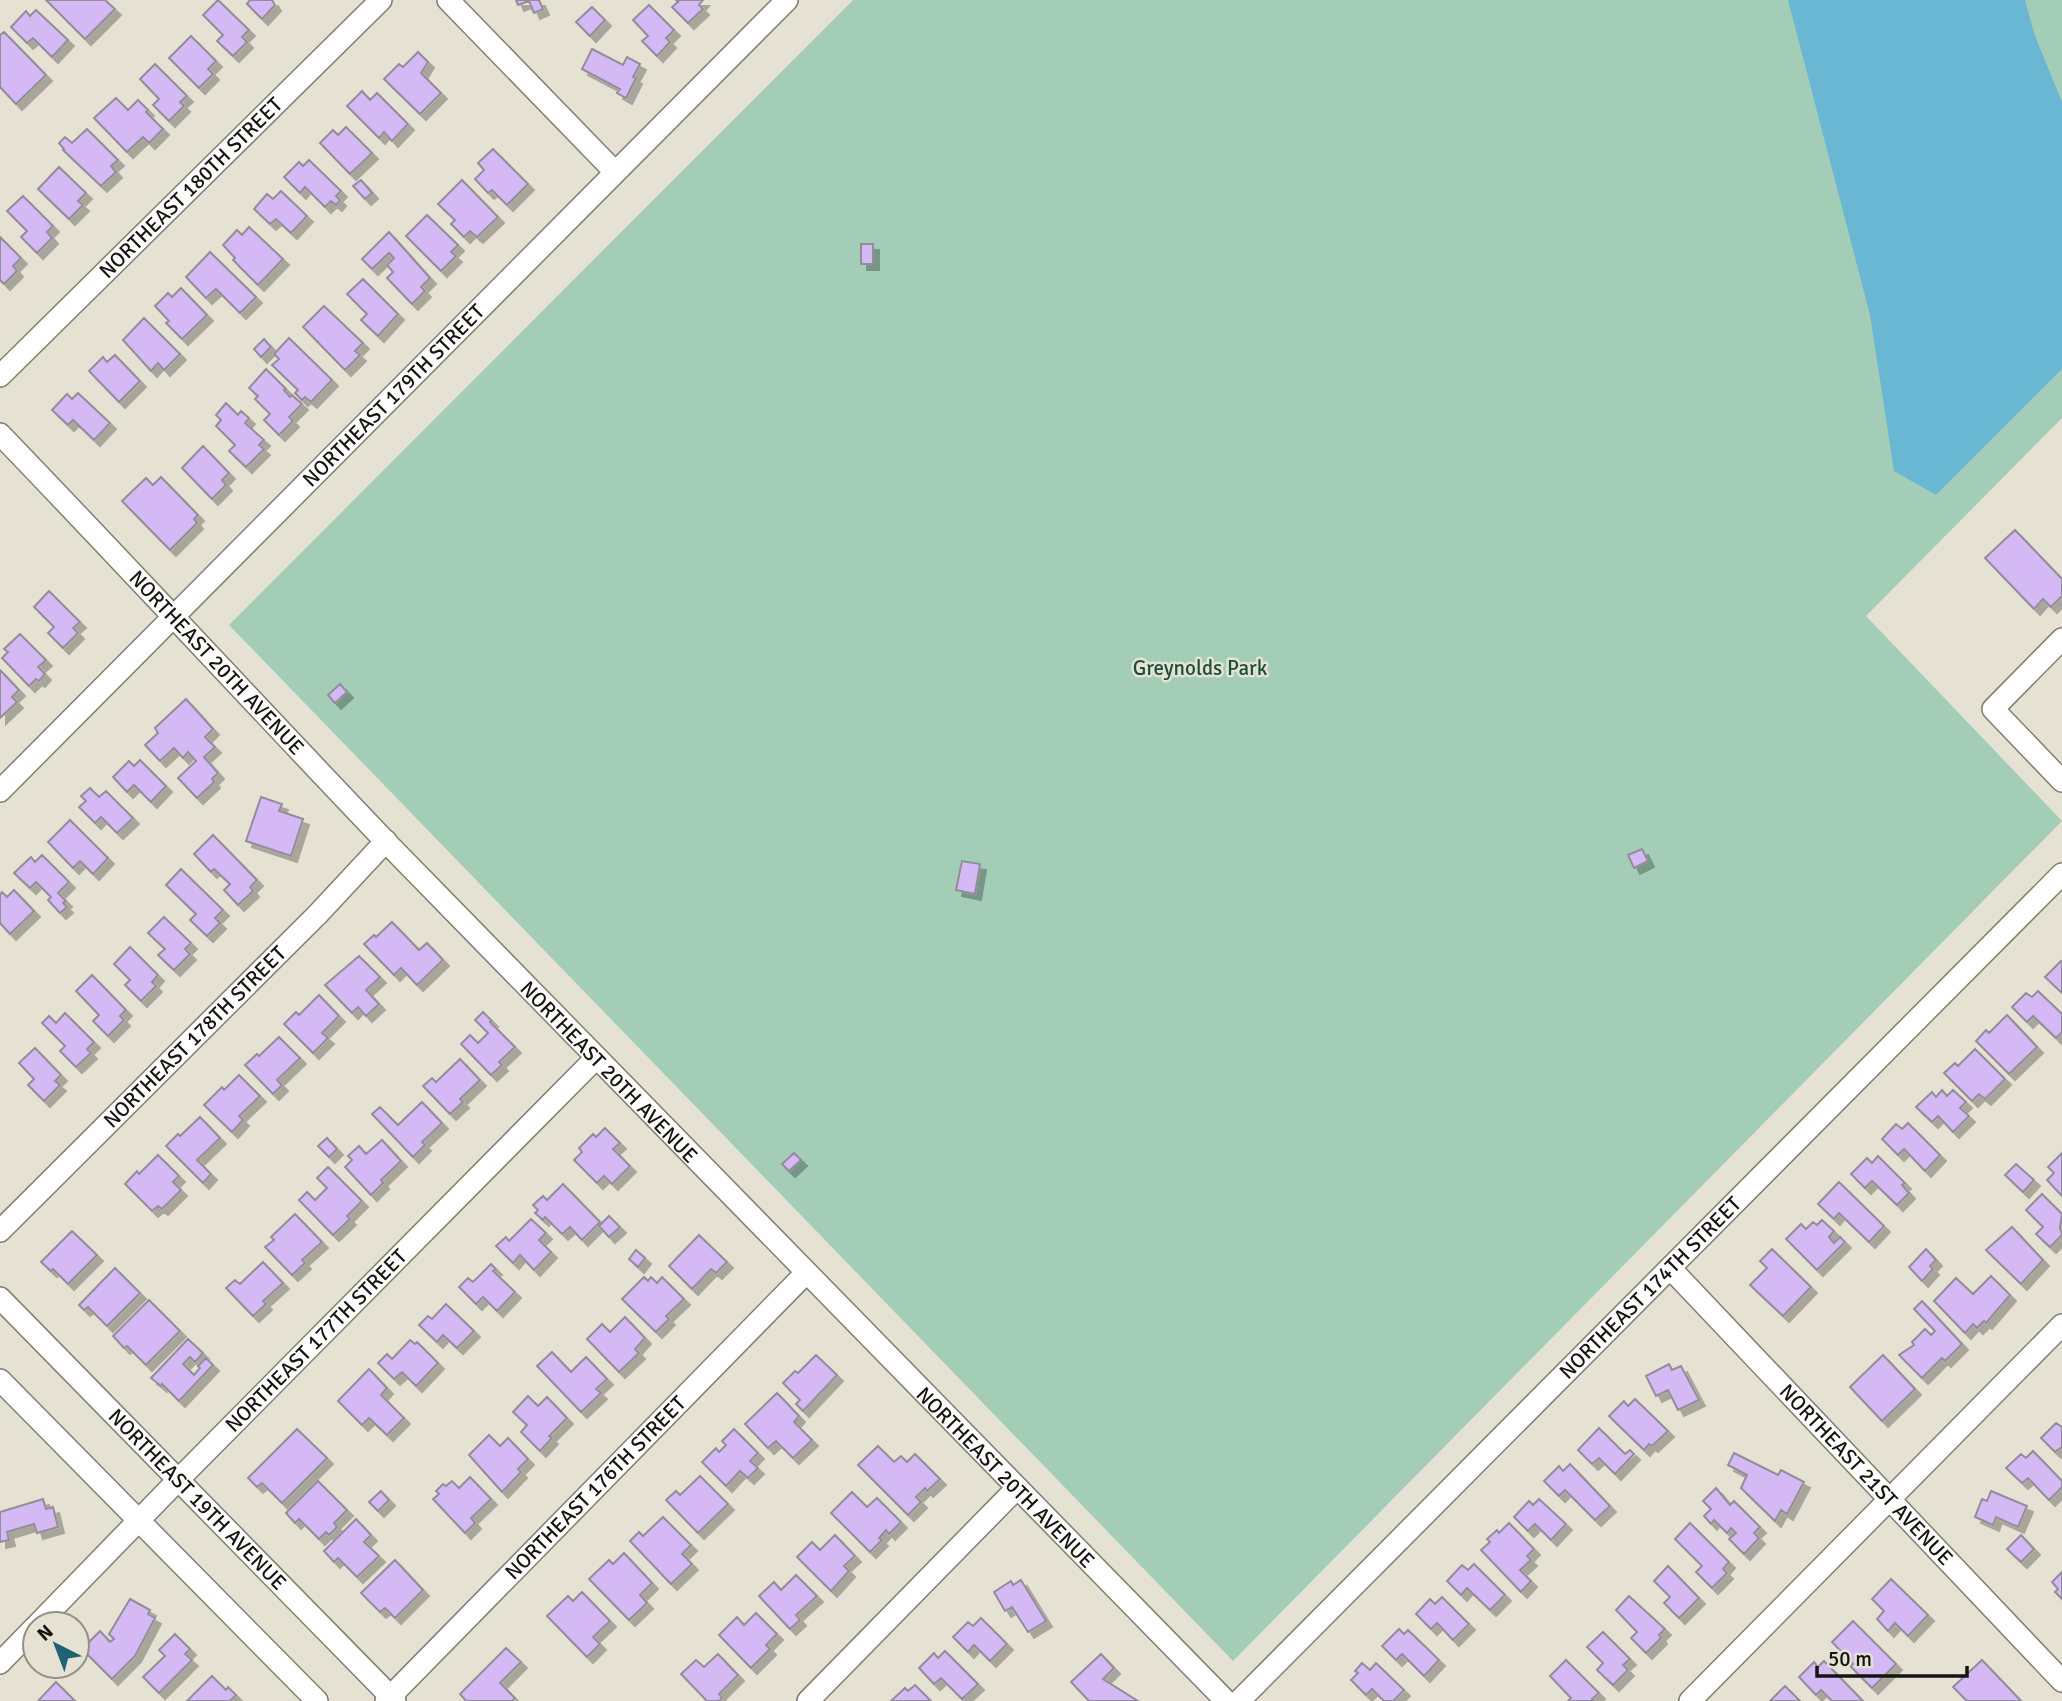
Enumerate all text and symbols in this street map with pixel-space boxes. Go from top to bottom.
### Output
street label: NORTHEAST 180TH STREET [94,91,288,284]
street label: NORTHEAST 179TH STREET [297,298,490,492]
street label: NORTHEAST 20TH AVENUE [124,565,310,760]
park label: Greynolds Park [1133,655,1268,681]
street label: NORTHEAST 178TH STREET [98,940,292,1133]
street label: NORTHEAST 20TH AVENUE [515,976,703,1168]
street label: NORTHEAST 174TH STREET [1554,1191,1747,1385]
street label: NORTHEAST 177TH STREET [220,1243,413,1438]
street label: NORTHEAST 21ST AVENUE [1774,1379,1958,1571]
street label: NORTHEAST 20TH AVENUE [911,1381,1100,1573]
street label: NORTHEAST 176TH STREET [500,1390,692,1585]
street label: NORTHEAST 19TH AVENUE [103,1403,292,1595]
north arrow [21,1610,91,1680]
text: N [32,1620,58,1646]
scale bar [1817,1634,1968,1678]
text: 50 m [1828,1646,1872,1672]

